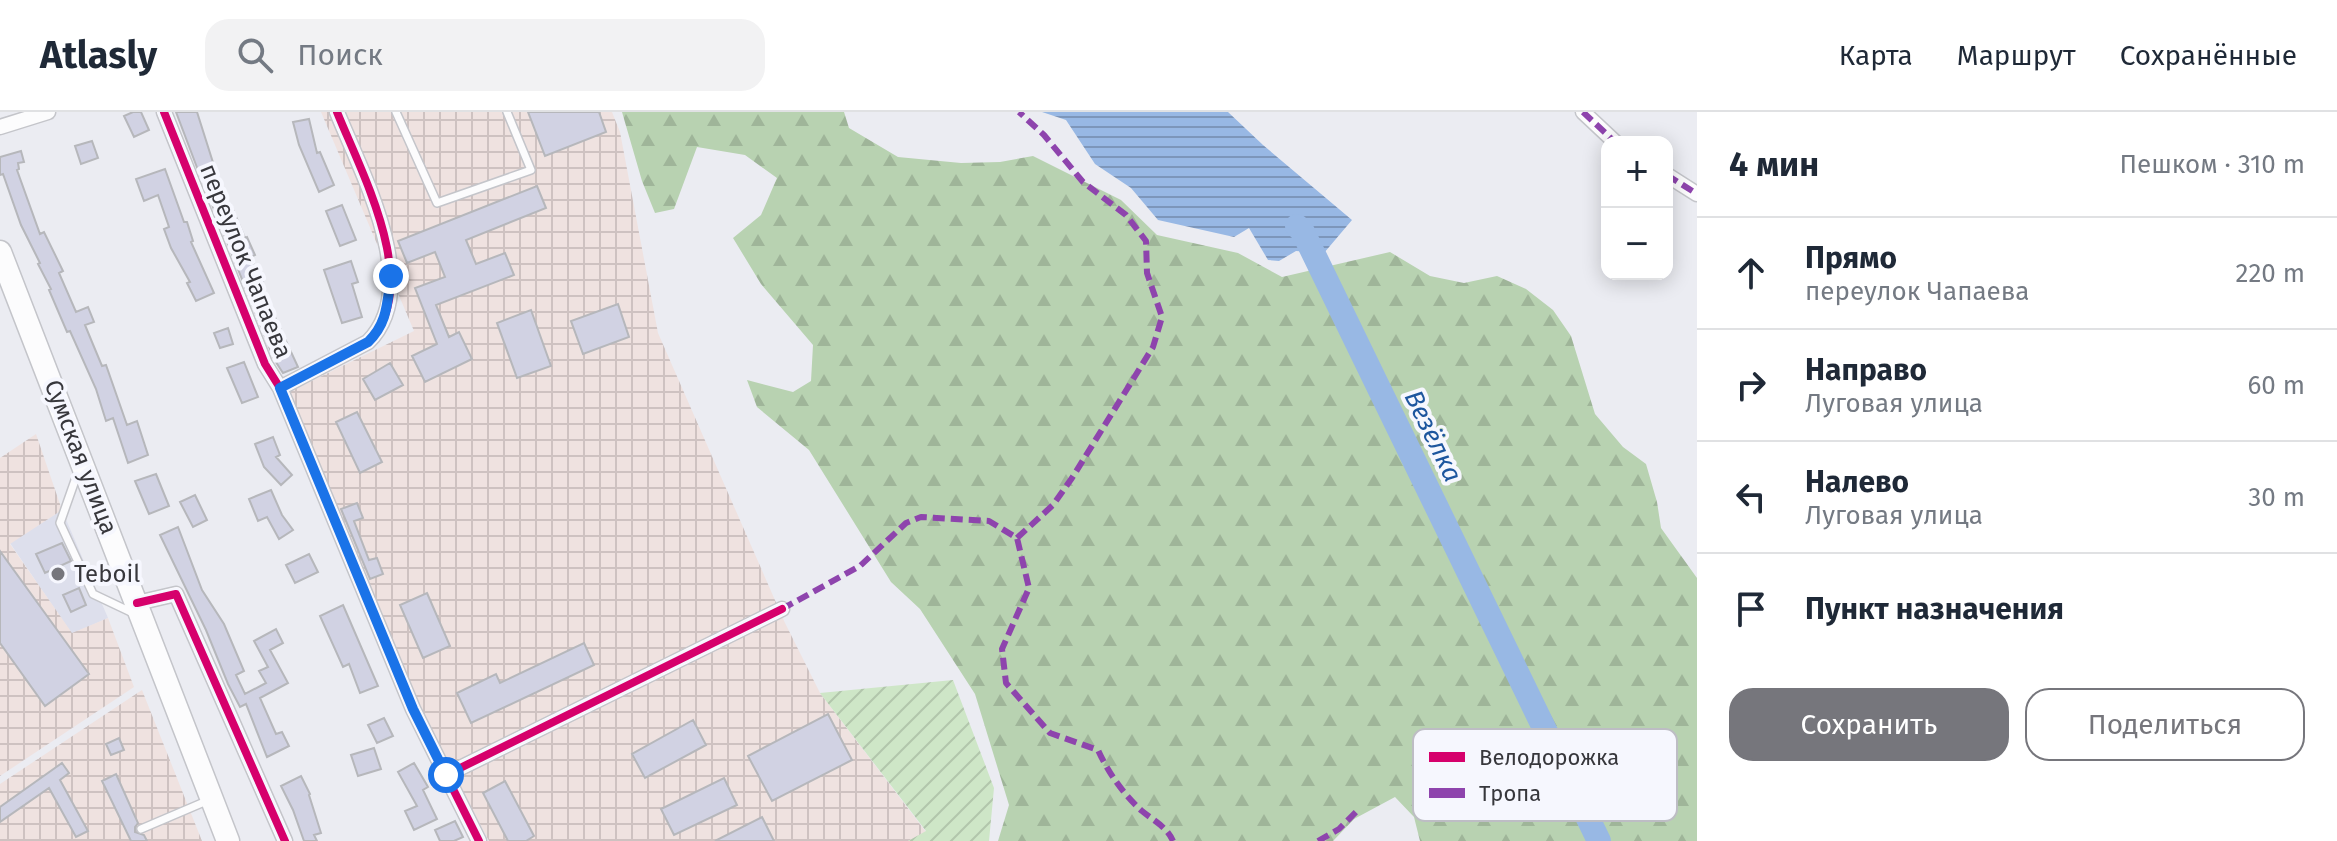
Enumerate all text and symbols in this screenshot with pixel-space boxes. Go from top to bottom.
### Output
search box [205,19,765,91]
text: Atlasly [40,32,157,78]
icon: search [233,33,277,77]
text: Поиск [297,37,383,73]
text: Карта [1839,39,1913,72]
text: Маршрут [1957,39,2076,72]
text: Сохранённые [2120,39,2297,72]
map controls [1601,136,1673,280]
button: + [1601,136,1673,208]
text: 4 мин [1729,144,1819,185]
text: Пешком · 310 m [2119,149,2305,180]
street label: переулок Чапаева [194,160,298,362]
button: − [1601,208,1673,280]
text: Прямо [1805,240,1897,276]
icon: ahead [1729,251,1773,295]
route end [373,258,409,294]
text: 220 m [2236,258,2305,289]
text: переулок Чапаева [1805,276,2029,307]
text: Направо [1805,352,1927,388]
icon: right [1729,363,1773,407]
text: 60 m [2247,370,2305,401]
street label: Сумская улица [39,376,123,538]
water label: Везёлка [1398,385,1468,487]
text: Луговая улица [1805,388,1983,419]
text: Налево [1805,464,1909,500]
icon: left [1729,475,1773,519]
text: 30 m [2248,482,2305,513]
text: Луговая улица [1805,500,1983,531]
place label: Teboil [74,560,140,588]
marker: Teboil [49,565,67,583]
icon: arrive [1729,587,1773,631]
text: Пункт назначения [1805,591,2064,627]
button: Сохранить [1729,688,2009,761]
button: Поделиться [2025,688,2305,761]
legend [1413,729,1677,821]
text: Велодорожка [1479,744,1619,771]
route start [428,757,464,793]
text: Тропа [1479,780,1541,807]

